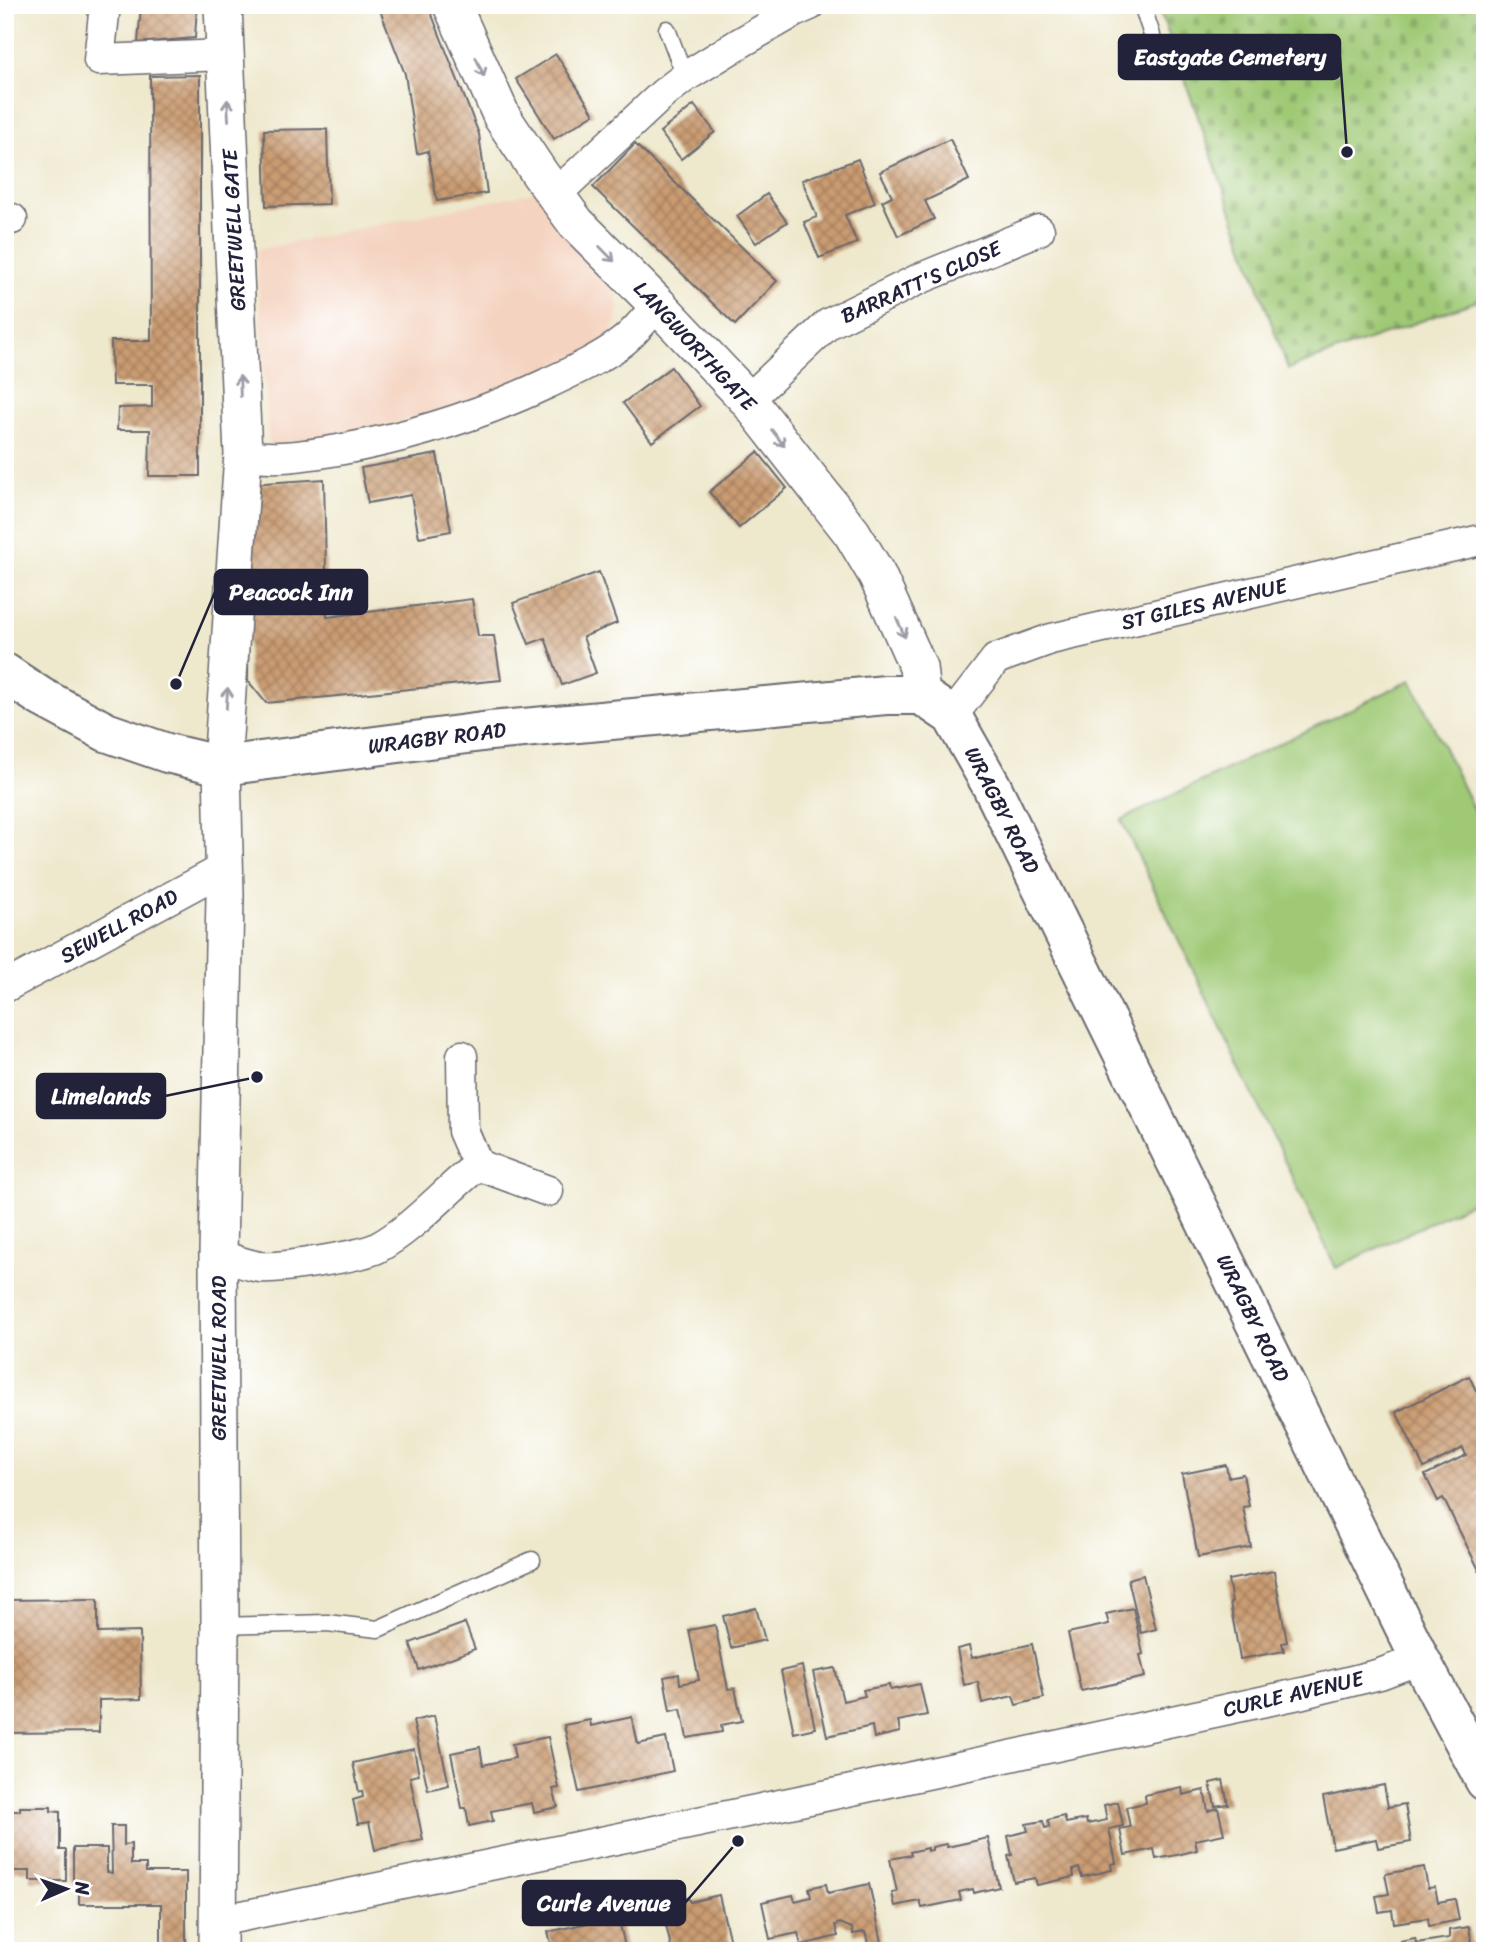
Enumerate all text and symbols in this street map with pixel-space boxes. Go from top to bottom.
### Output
callout: Eastgate Cemetery [1119,35,1340,79]
text: Eastgate Cemetery [1134,37,1327,78]
one-way arrow [474,56,487,78]
one-way arrow [221,99,234,122]
street label: GREETWELL GATE [211,147,257,312]
street label: BARRATT'S CLOSE [834,229,1009,334]
one-way arrow [598,245,615,262]
street label: LANGWORTHGATE [624,272,767,421]
one-way arrow [234,375,247,398]
one-way arrow [771,429,786,447]
street label: ST GILES AVENUE [1117,566,1292,642]
callout: Peacock Inn [215,570,367,614]
text: Peacock Inn [229,572,353,613]
one-way arrow [895,617,908,639]
one-way arrow [221,687,234,710]
street label: WRAGBY ROAD [366,711,508,765]
street label: WRAGBY ROAD [954,740,1051,881]
street label: SEWELL ROAD [53,878,186,974]
callout: Limelands [37,1074,165,1118]
text: Limelands [51,1076,151,1117]
street label: WRAGBY ROAD [1206,1247,1301,1389]
street label: GREETWELL ROAD [200,1275,238,1440]
street label: CURLE AVENUE [1219,1659,1368,1729]
north arrow [32,1854,102,1924]
text: N [66,1880,99,1896]
callout: Curle Avenue [523,1881,685,1925]
text: Curle Avenue [536,1883,671,1924]

